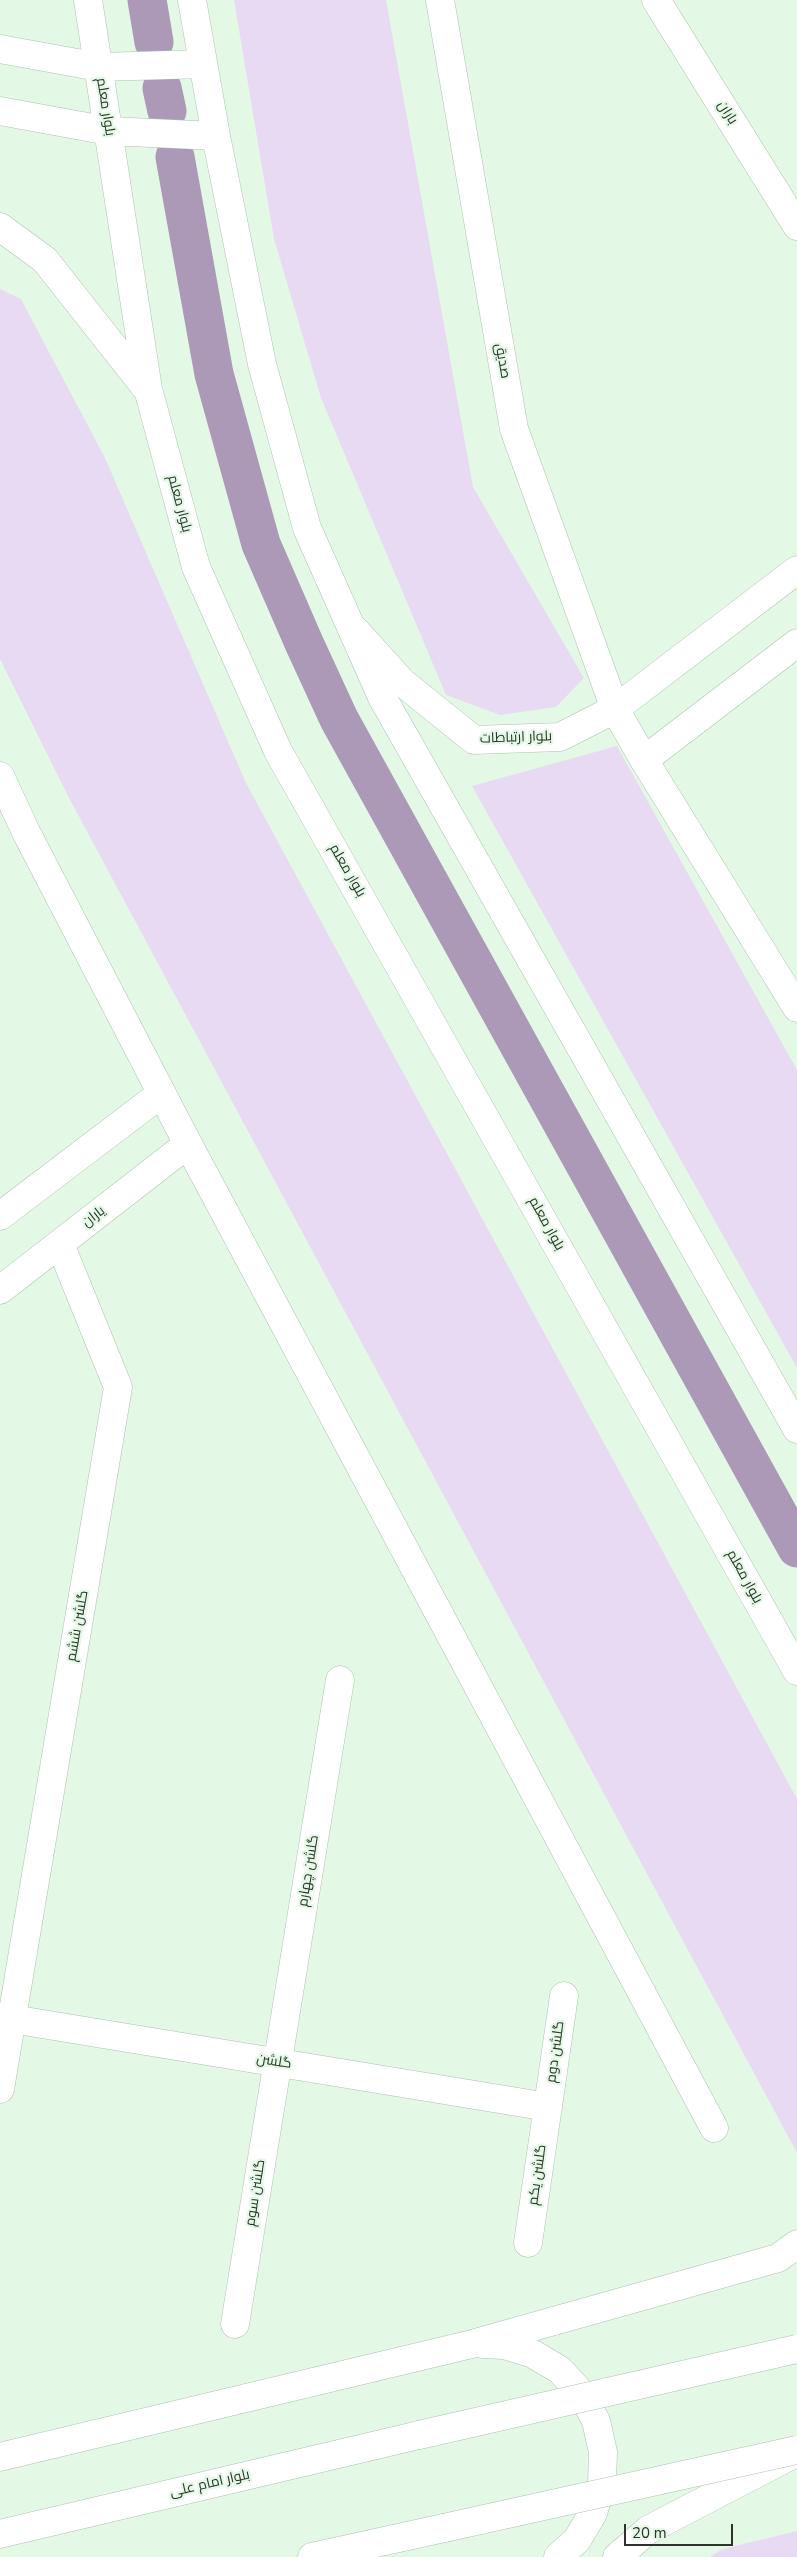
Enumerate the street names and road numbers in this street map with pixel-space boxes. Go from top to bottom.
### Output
street label: بلوار معلم [92,77,118,137]
street label: باران [713,98,741,128]
street label: صدیق [491,342,513,380]
street label: بلوار معلم [163,474,195,534]
street label: بلوار ارتباطات [480,728,552,748]
street label: بلوار معلم [325,841,369,901]
street label: بلوار معلم [524,1194,568,1254]
street label: یاران [79,1203,109,1231]
street label: بلوار معلم [722,1547,766,1607]
street label: گلشن ششم [63,1589,93,1663]
street label: گلشن چهارم [295,1834,323,1908]
street label: گلشن دوم [543,2020,569,2084]
street label: گلشن [255,2051,293,2073]
street label: گلشن یکم [525,2144,551,2206]
street label: گلشن سوم [242,2158,270,2228]
street label: بلوار امام علی [168,2467,252,2501]

